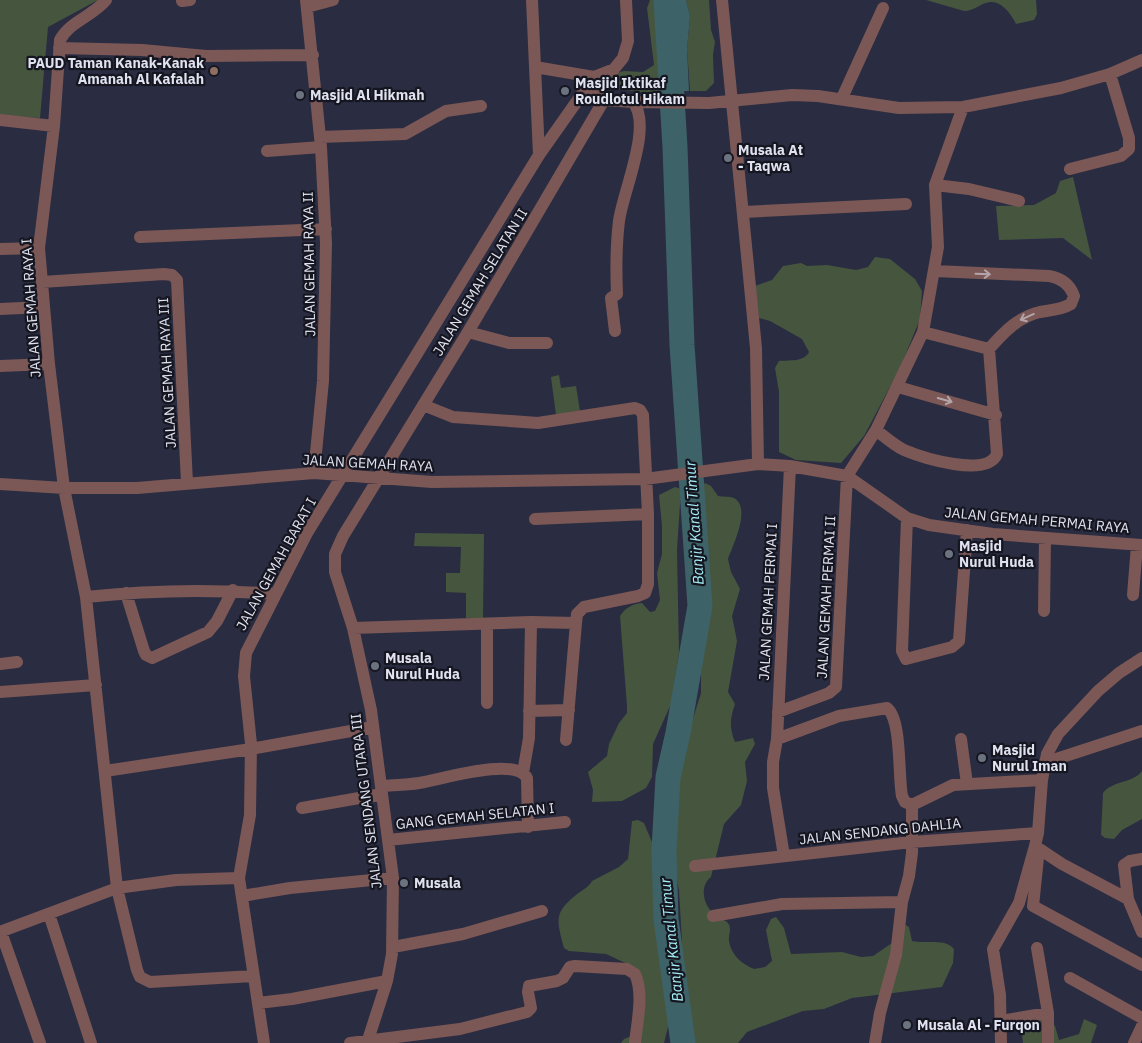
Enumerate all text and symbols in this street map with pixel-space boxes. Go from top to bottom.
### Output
place label: PAUD Taman Kanak-Kanak Amanah Al Kafalah [27,54,205,88]
marker: PAUD Taman Kanak-Kanak Amanah Al Kafalah [208,65,220,77]
place label: Masjid Iktikaf Roudlotul Hikam [575,74,685,108]
marker: Masjid Iktikaf Roudlotul Hikam [559,85,571,97]
place label: Masjid Al Hikmah [310,86,425,104]
marker: Masjid Al Hikmah [294,89,306,101]
place label: Musala At - Taqwa [738,141,803,175]
marker: Musala At - Taqwa [722,152,734,164]
street label: JALAN GEMAH RAYA II [299,191,319,337]
street label: JALAN GEMAH SELATAN II [429,205,531,359]
street label: JALAN GEMAH RAYA I [17,238,45,378]
one-way arrow [975,269,991,278]
street label: JALAN GEMAH RAYA III [154,297,180,449]
one-way arrow [1020,312,1035,322]
one-way arrow [936,395,952,405]
street label: JALAN GEMAH RAYA [302,451,434,475]
water label: Banjir Kanal Timur [680,460,708,586]
street label: JALAN GEMAH BARAT I [232,495,320,633]
street label: JALAN GEMAH PERMAI RAYA [944,503,1130,537]
street label: JALAN GEMAH PERMAI II [813,515,839,679]
street label: JALAN GEMAH PERMAI I [755,523,781,681]
place label: Masjid Nurul Huda [959,537,1034,571]
marker: Masjid Nurul Huda [943,548,955,560]
place label: Musala Nurul Huda [385,649,460,683]
marker: Musala Nurul Huda [369,660,381,672]
street label: JALAN SENDANG UTARA III [346,712,386,890]
place label: Masjid Nurul Iman [992,741,1067,775]
marker: Masjid Nurul Iman [976,752,988,764]
street label: GANG GEMAH SELATAN I [395,799,555,833]
street label: JALAN SENDANG DAHLIA [798,814,962,848]
place label: Musala [414,874,461,892]
marker: Musala [398,877,410,889]
water label: Banjir Kanal Timur [655,877,687,1003]
place label: Musala Al - Furqon [917,1016,1040,1034]
marker: Musala Al - Furqon [901,1019,913,1031]

